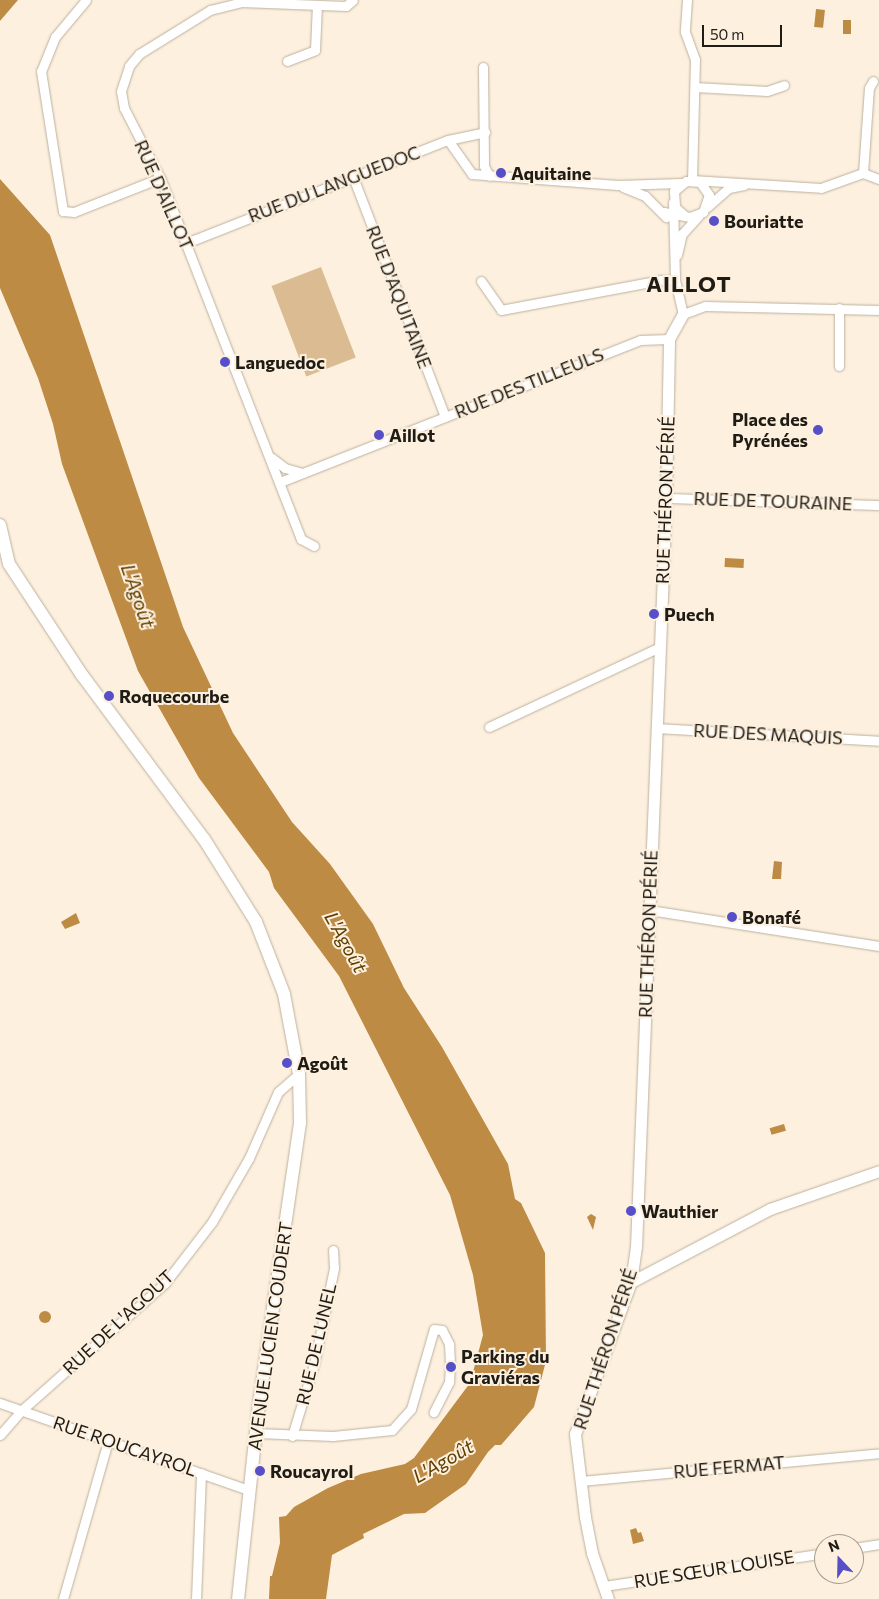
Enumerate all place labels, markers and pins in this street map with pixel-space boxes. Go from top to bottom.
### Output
place label: Aquitaine [511,162,591,184]
marker: Aquitaine [495,167,507,179]
place label: Bouriatte [724,210,803,232]
marker: Bouriatte [708,215,720,227]
place label: Languedoc [235,351,325,373]
marker: Languedoc [219,356,231,368]
place label: Place des Pyrénées [732,409,808,452]
place label: Aillot [389,424,435,446]
marker: Place des Pyrénées [812,424,824,436]
marker: Aillot [373,429,385,441]
place label: Puech [664,603,715,625]
marker: Puech [648,608,660,620]
place label: Roquecourbe [119,685,229,707]
marker: Roquecourbe [103,690,115,702]
place label: Bonafé [742,906,801,928]
marker: Bonafé [726,911,738,923]
place label: Agoût [297,1052,348,1074]
marker: Agoût [281,1057,293,1069]
place label: Wauthier [641,1200,719,1222]
marker: Wauthier [625,1205,637,1217]
place label: Parking du Graviéras [461,1346,549,1388]
marker: Parking du Graviéras [445,1361,457,1373]
place label: Roucayrol [270,1460,354,1482]
marker: Roucayrol [254,1465,266,1477]

